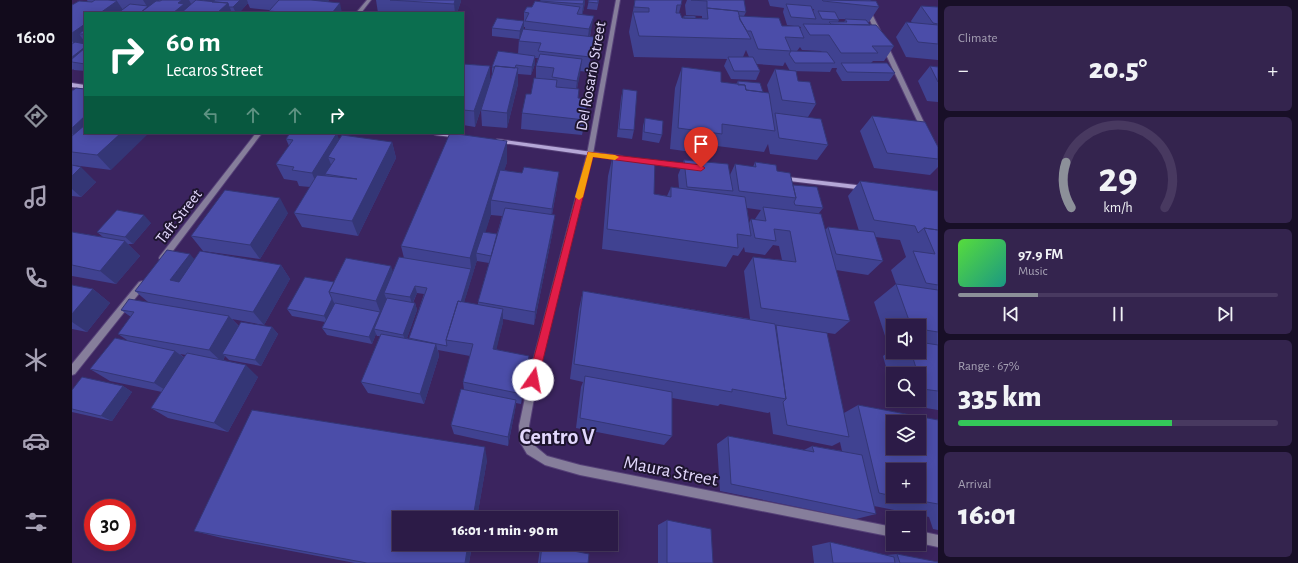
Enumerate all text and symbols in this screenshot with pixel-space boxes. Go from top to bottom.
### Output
street label: Del Rosario Street [573,20,608,132]
icon: right [100,28,152,80]
text: 16:00 [17,29,55,47]
text: 60 m [166,29,221,57]
text: Climate [958,32,997,45]
text: 20.5° [1089,54,1147,84]
text: − [958,59,969,81]
text: + [1267,59,1278,81]
text: Lecaros Street [166,62,263,80]
icon: directions [22,102,50,130]
icon: left [200,104,222,126]
icon: ahead [242,104,264,126]
icon: ahead [284,104,306,126]
icon: right [326,104,348,126]
pin [684,127,718,168]
icon: arrive [690,133,712,155]
text: 29 [1098,158,1138,199]
icon: music [22,183,50,211]
street label: Taft Street [153,186,205,247]
text: km/h [1103,201,1133,215]
text: 97.9 FM [1018,247,1063,262]
icon: phone [22,264,50,292]
text: Music [1018,265,1048,278]
icon: previous [1000,303,1022,325]
icon: pause [1107,303,1129,325]
icon: next [1214,303,1236,325]
map controls [886,319,926,551]
button: sound [886,319,926,359]
icon: climate [22,346,50,374]
position arrow [512,359,554,401]
text: Range · 67% [958,360,1019,373]
button: search [886,367,926,407]
text: 335 km [958,382,1042,412]
button: layers [886,415,926,455]
district label: Centro V [519,426,595,448]
icon: car [22,427,50,455]
street label: Maura Street [622,453,719,490]
button: + [886,463,926,503]
text: Arrival [958,478,991,491]
speed limit sign: 30 [84,499,136,551]
text: 16:01 [958,500,1017,530]
icon: filters [22,508,50,536]
button: − [886,511,926,551]
text: 16:01 · 1 min · 90 m [452,523,558,538]

